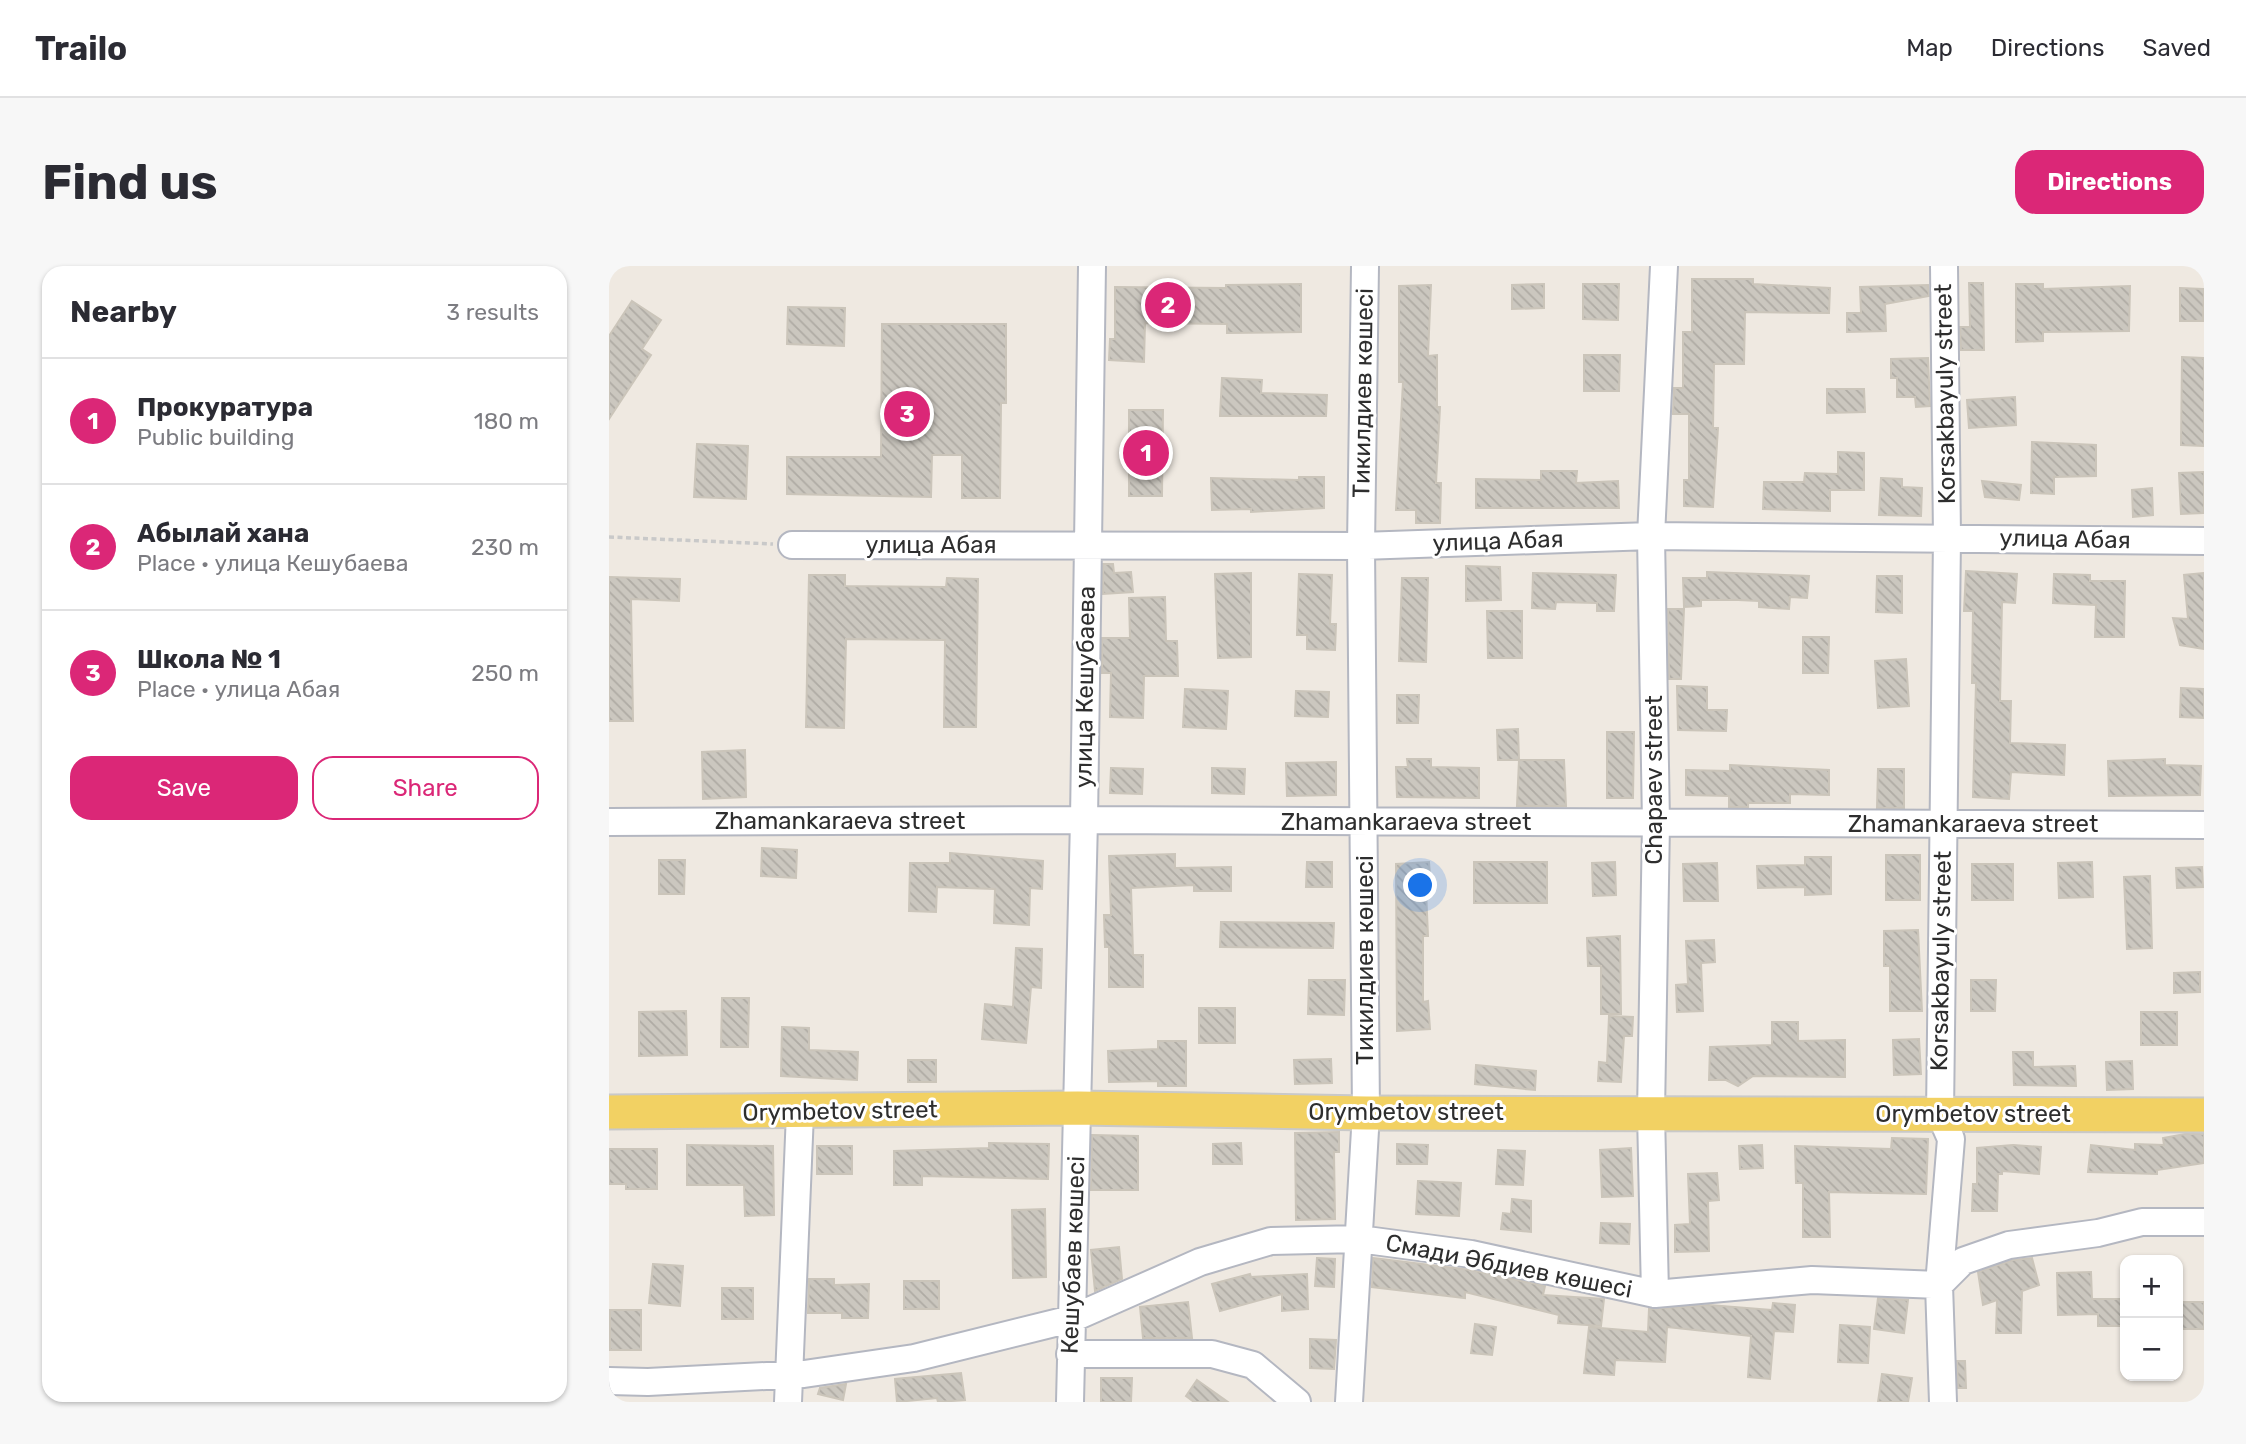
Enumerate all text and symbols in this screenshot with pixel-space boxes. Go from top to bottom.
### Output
text: Trailo [35,29,127,68]
text: Map [1906,34,1953,62]
text: Directions [1991,34,2104,62]
text: Saved [2142,34,2211,62]
button: Directions [2015,150,2204,214]
text: Find us [42,153,218,211]
pin: 2 [1145,279,1191,331]
street label: Korsakbayuly street [1929,284,1961,504]
street label: Тикилдиев көшесі [1347,288,1379,498]
text: Nearby [70,294,177,330]
text: 3 results [446,298,539,326]
pin: 3 [884,388,930,440]
text: Прокуратура [137,392,313,423]
text: 1 [87,407,99,435]
text: 180 m [474,407,539,435]
text: Public building [137,423,294,451]
pin: 1 [1123,427,1169,479]
text: Абылай хана [137,518,309,549]
street label: улица Абая [1999,524,2131,554]
street label: улица Абая [1432,525,1564,557]
street label: улица Абая [865,531,997,559]
text: 2 [86,533,100,561]
text: 230 m [471,533,539,561]
text: Place · улица Кешубаева [137,549,408,577]
street label: улица Кешубаева [1069,586,1101,788]
text: Школа № 1 [137,644,281,675]
text: 3 [85,659,101,687]
text: 250 m [471,659,539,687]
text: Place · улица Абая [137,675,340,703]
street label: Chapaev street [1640,695,1668,865]
button: Save [70,756,298,820]
button: Share [312,756,539,820]
street label: Zhamankaraeva street [715,807,965,835]
street label: Zhamankaraeva street [1281,808,1531,836]
street label: Zhamankaraeva street [1848,810,2098,838]
street label: Korsakbayuly street [1925,851,1957,1071]
street label: Тикилдиев көшесі [1351,855,1379,1065]
your location [1403,868,1437,902]
street label: Orymbetov street [742,1095,938,1127]
street label: Orymbetov street [1308,1098,1504,1126]
street label: Orymbetov street [1875,1100,2071,1128]
street label: Кешубаев көшесі [1056,1156,1090,1354]
street label: Смади Әбдиев көшесі [1383,1228,1635,1304]
map controls [2120,1255,2183,1381]
button: + [2120,1255,2183,1318]
button: − [2120,1318,2183,1381]

